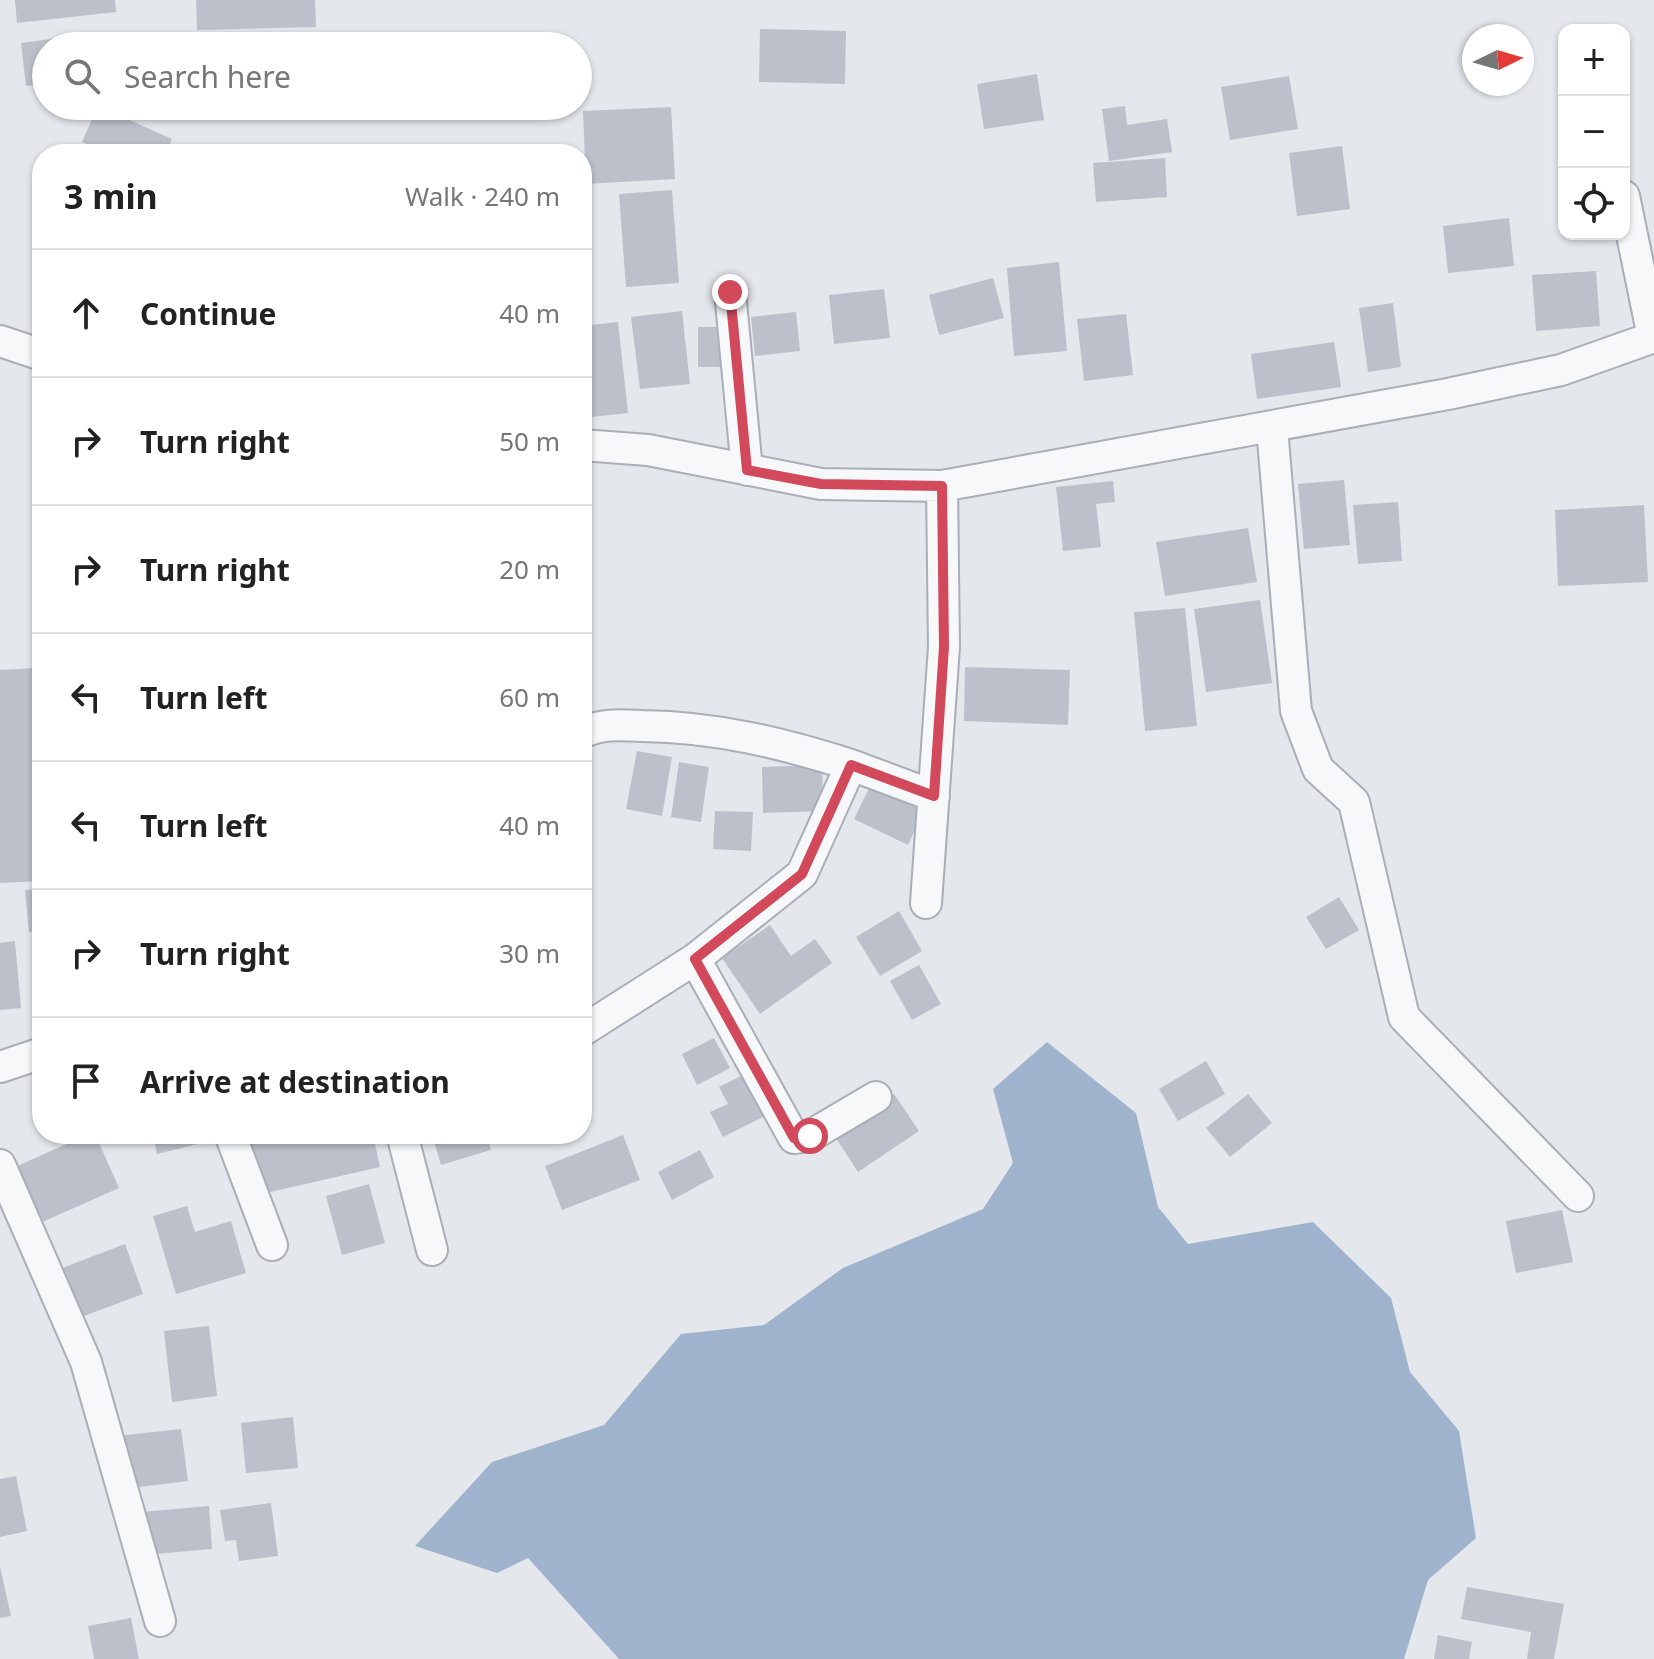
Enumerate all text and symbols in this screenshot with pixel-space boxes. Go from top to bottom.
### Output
north arrow [1462,24,1534,96]
map controls [1558,24,1630,240]
button: + [1558,24,1630,96]
search box [32,32,592,120]
icon: search [60,54,104,98]
text: Search here [124,56,291,97]
button: − [1558,96,1630,168]
button: locate [1558,168,1630,240]
text: 3 min [64,173,158,219]
text: Walk · 240 m [405,178,560,214]
route end [712,274,748,310]
icon: ahead [64,291,108,335]
text: Continue [140,293,276,334]
text: 40 m [499,295,560,331]
icon: right [64,419,108,463]
text: Turn right [140,421,290,462]
text: 50 m [499,423,560,459]
icon: right [64,547,108,591]
text: Turn right [140,549,290,590]
text: 20 m [499,551,560,587]
icon: left [64,675,108,719]
text: Turn left [140,677,268,718]
text: 60 m [499,679,560,715]
icon: left [64,803,108,847]
text: Turn left [140,805,268,846]
text: 40 m [499,807,560,843]
icon: right [64,931,108,975]
text: Turn right [140,933,290,974]
text: 30 m [499,935,560,971]
icon: arrive [64,1059,108,1103]
text: Arrive at destination [140,1061,450,1102]
route start [792,1118,828,1154]

